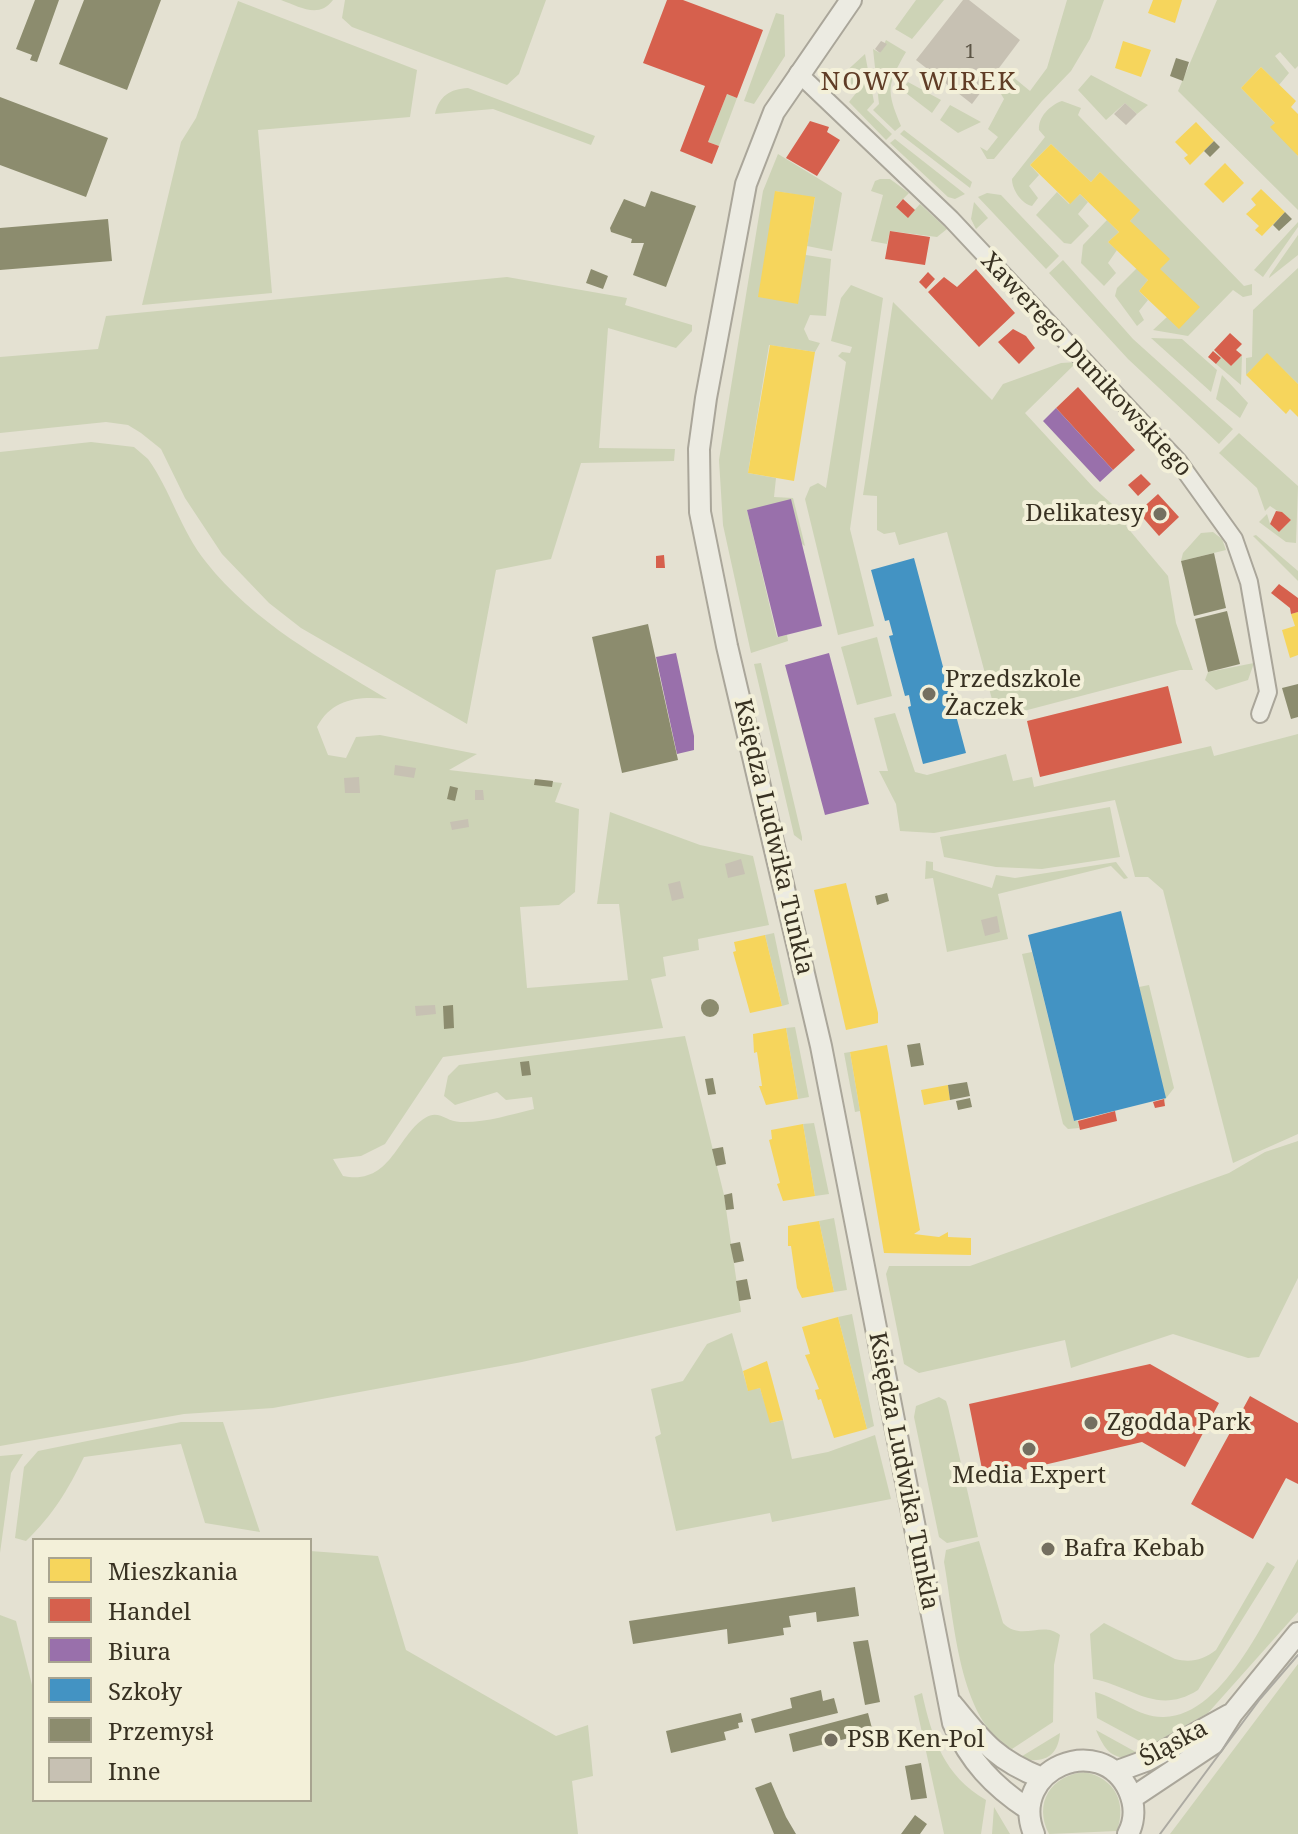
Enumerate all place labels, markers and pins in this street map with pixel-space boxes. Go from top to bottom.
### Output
place label: Delikatesy [1025,500,1144,528]
marker: Delikatesy [1151,505,1169,523]
place label: Przedszkole Żaczek [945,666,1081,722]
marker: Przedszkole Żaczek [920,685,938,703]
place label: Zgodda Park [1107,1409,1251,1437]
marker: Zgodda Park [1082,1414,1100,1432]
marker: Media Expert [1020,1440,1038,1458]
place label: Media Expert [952,1462,1106,1490]
place label: Bafra Kebab [1064,1535,1205,1563]
marker: Bafra Kebab [1039,1540,1057,1558]
place label: PSB Ken-Pol [847,1726,984,1754]
marker: PSB Ken-Pol [822,1731,840,1749]

